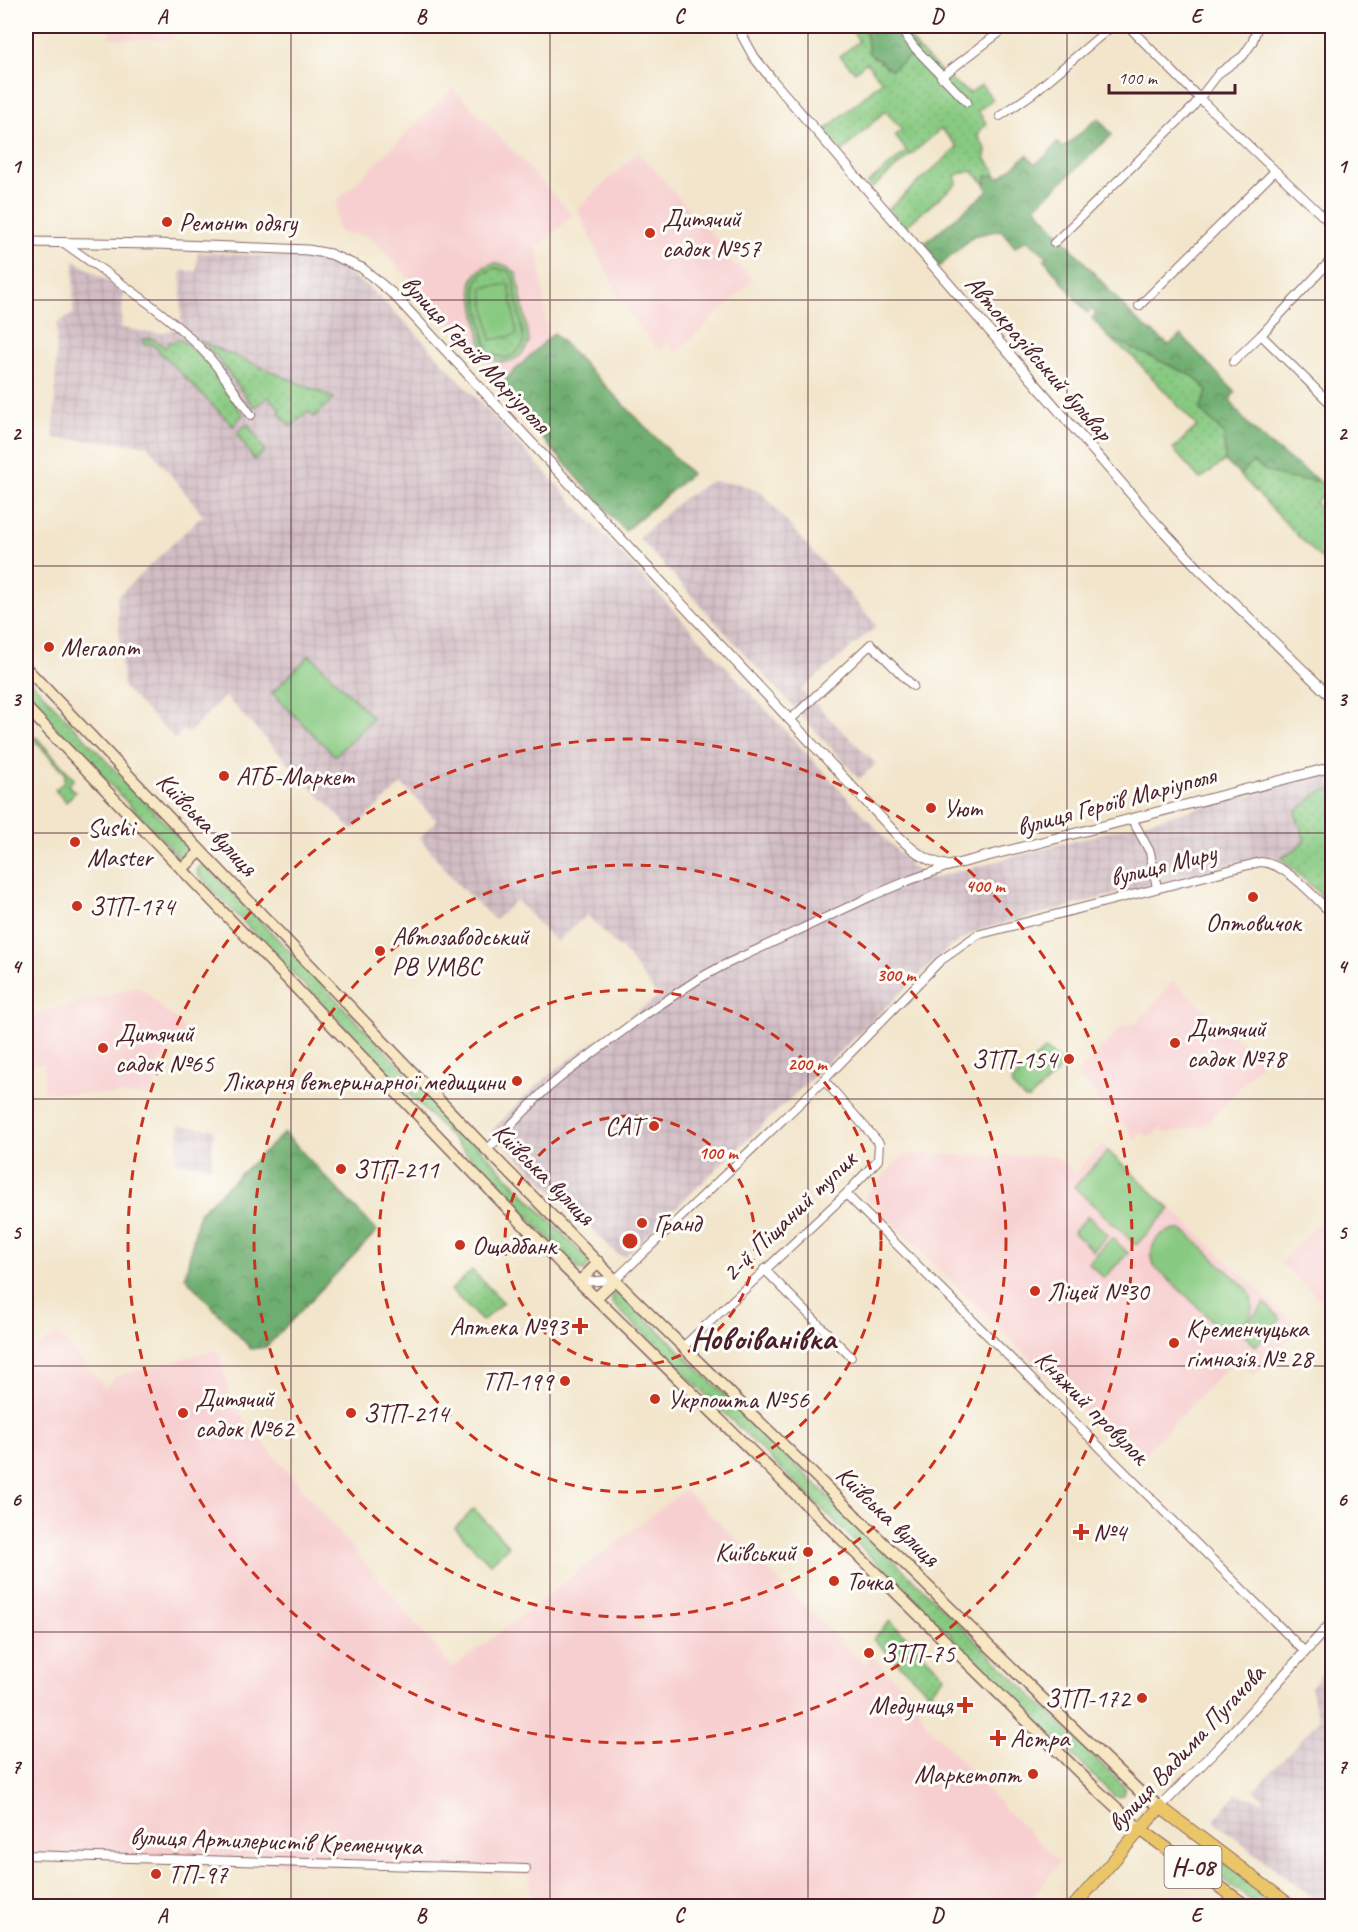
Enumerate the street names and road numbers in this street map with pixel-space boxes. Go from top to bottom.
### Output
street label: вулиця Героїв Маріуполя [394,268,559,442]
street label: Автокразівський бульвар [958,268,1122,450]
street label: вулиця Героїв Маріуполя [1013,758,1221,843]
street label: Київська вулиця [149,765,266,884]
street label: вулиця Миру [1107,835,1222,894]
street label: Київська вулиця [486,1116,604,1234]
street label: 2-й Піщаний тупик [714,1142,865,1289]
street label: Княжий провулок [1028,1343,1158,1473]
street label: Київська вулиця [829,1458,948,1575]
street label: вулиця Вадима Пугачова [1100,1656,1273,1839]
street label: вулиця Артилеристів Кременчука [129,1819,424,1863]
road number: Н-08 [1164,1846,1222,1888]

